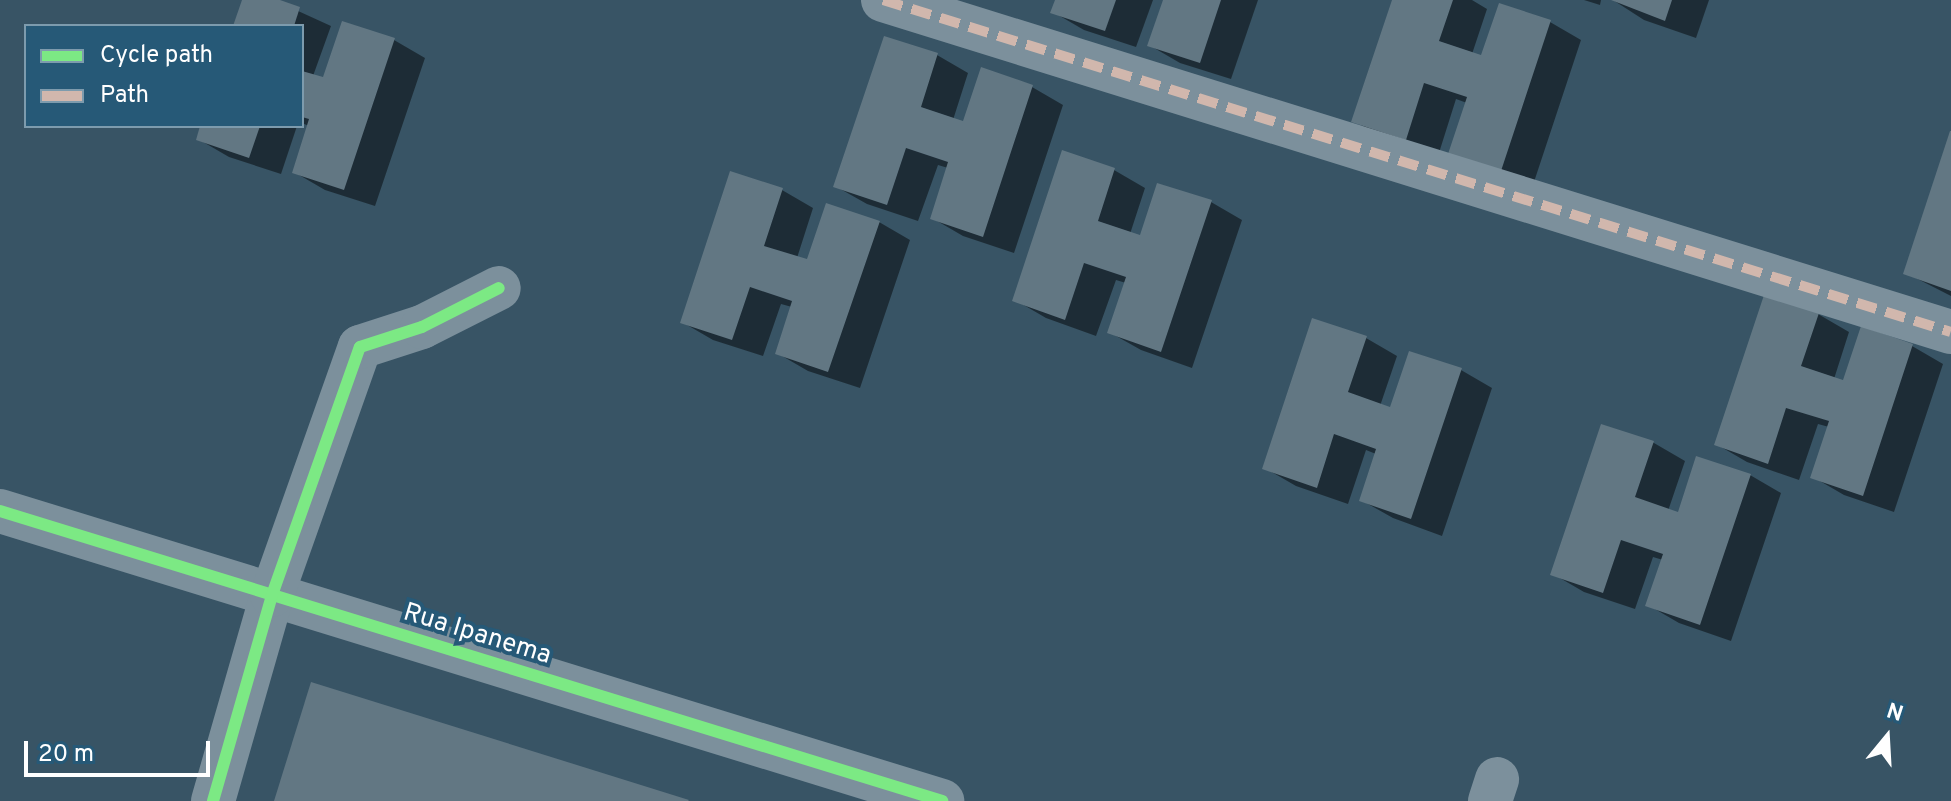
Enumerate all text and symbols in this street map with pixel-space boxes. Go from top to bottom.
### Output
legend [24,24,304,128]
text: Cycle path [100,41,213,71]
text: Path [100,81,149,111]
street label: Rua Ipanema [399,598,555,672]
north arrow [1847,697,1927,777]
text: N [1883,698,1906,729]
scale bar [28,725,214,775]
text: 20 m [38,740,94,770]

